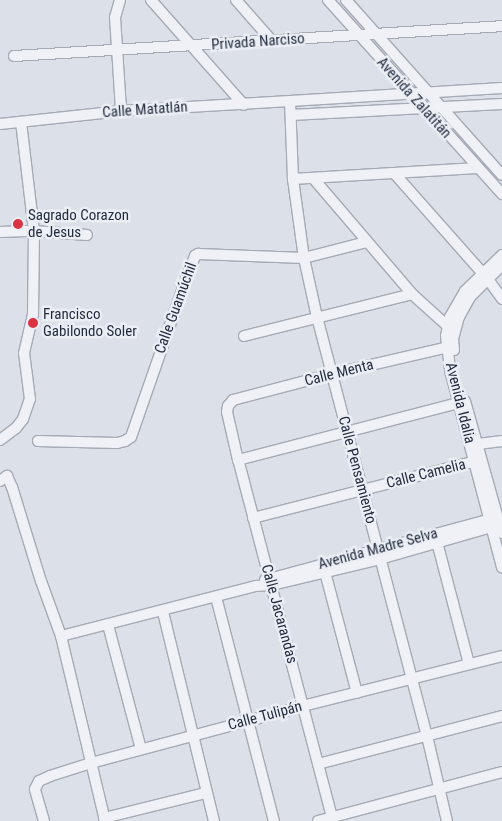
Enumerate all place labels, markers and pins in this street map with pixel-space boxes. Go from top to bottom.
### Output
place label: Sagrado Corazon de Jesus [28,206,129,241]
marker: Sagrado Corazon de Jesus [12,218,24,230]
place label: Francisco Gabilondo Soler [43,305,137,340]
marker: Francisco Gabilondo Soler [27,317,39,329]

